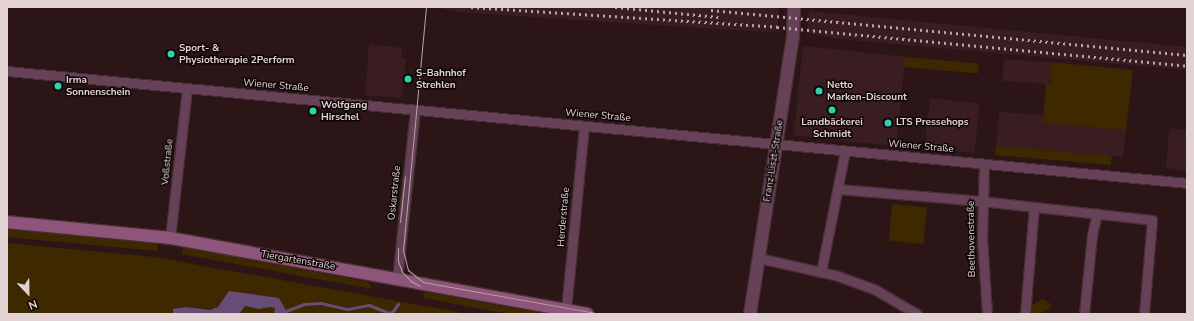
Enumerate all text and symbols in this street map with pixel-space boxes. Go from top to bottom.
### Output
place label: Sport- & Physiotherapie 2Perform [179,42,295,66]
marker: Sport- & Physiotherapie 2Perform [166,49,176,59]
place label: S-Bahnhof Strehlen [416,67,466,90]
place label: Irma Sonnenschein [66,74,130,98]
marker: S-Bahnhof Strehlen [403,74,413,84]
street label: Wiener Straße [243,77,309,95]
place label: Netto Marken-Discount [827,79,907,102]
marker: Irma Sonnenschein [53,81,63,91]
marker: Netto Marken-Discount [814,86,824,96]
place label: Wolfgang Hirschel [321,99,367,122]
marker: Landbäckerei Schmidt [827,105,837,115]
marker: Wolfgang Hirschel [308,106,318,116]
street label: Wiener Straße [565,107,631,125]
place label: Landbäckerei Schmidt [801,116,863,140]
place label: LTS Pressehops [896,117,969,129]
marker: LTS Pressehops [883,118,893,128]
street label: Franz-Liszt-Straße [762,119,786,203]
street label: Voßstraße [160,138,176,186]
street label: Wiener Straße [888,138,954,156]
street label: Oskarstraße [386,165,404,221]
street label: Herderstraße [555,187,573,247]
street label: Beethovenstraße [965,201,979,277]
street label: Tiergartenstraße [260,249,336,273]
north arrow [8,273,48,313]
text: N [26,296,39,313]

